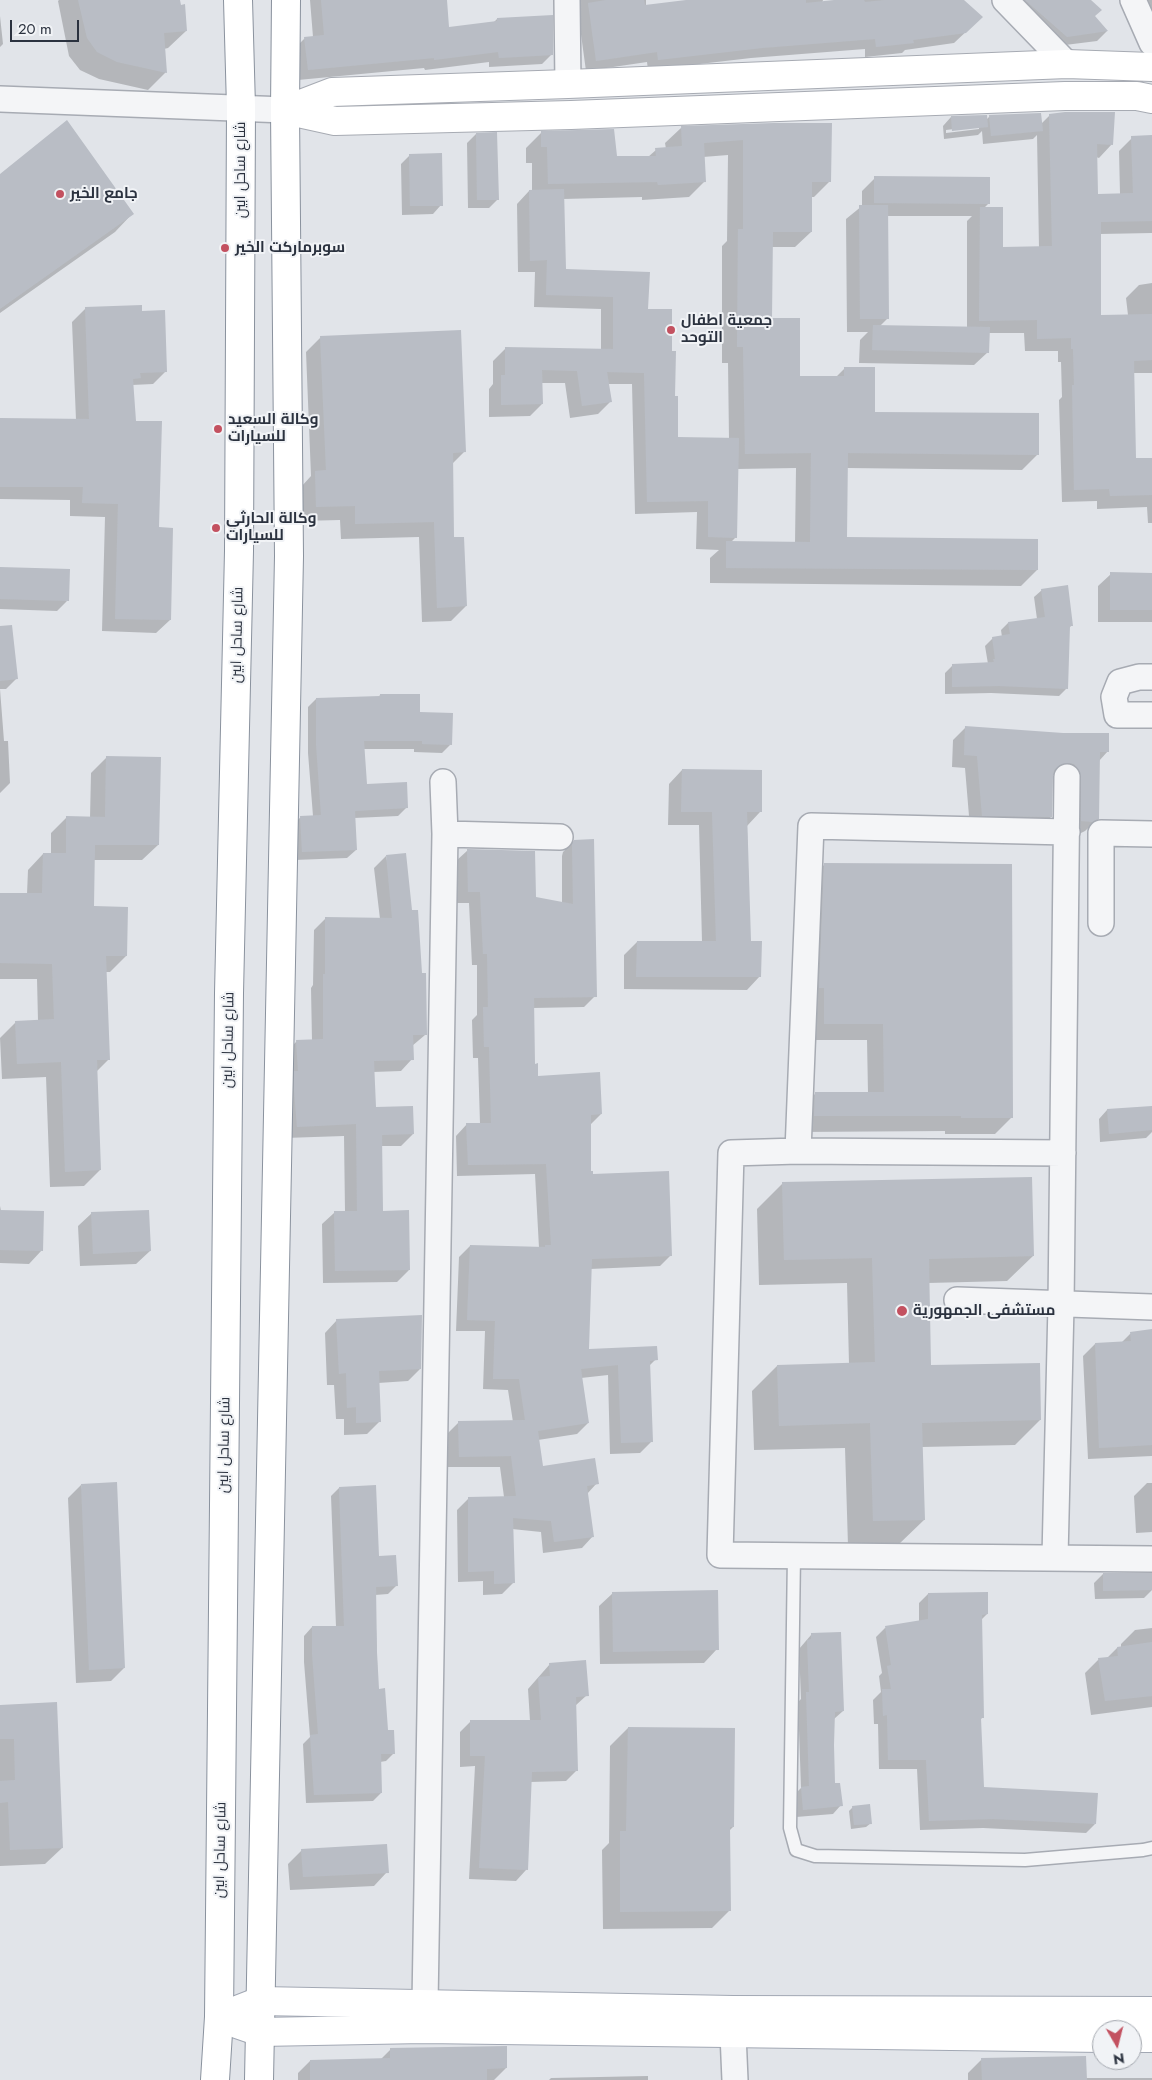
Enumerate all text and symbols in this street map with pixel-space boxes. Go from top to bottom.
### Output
scale bar [12,10,81,42]
text: 20 m [18,18,52,40]
street label: شارع ساحل ابين [232,122,250,218]
place label: جامع الخير [70,185,138,203]
marker: جامع الخير [54,188,66,200]
place label: سوبرماركت الخير [235,239,345,257]
marker: سوبرماركت الخير [219,242,231,254]
place label: جمعية اطفال التوحد [681,312,772,347]
marker: جمعية اطفال التوحد [665,324,677,336]
place label: وكالة السعيد للسيارات [228,411,318,446]
marker: وكالة السعيد للسيارات [212,423,224,435]
place label: وكالة الحارثي للسيارات [226,510,317,545]
marker: وكالة الحارثي للسيارات [210,522,222,534]
street label: شارع ساحل ابين [228,587,248,683]
street label: شارع ساحل ابين [219,992,239,1088]
place label: مستشفى الجمهورية [913,1302,1055,1320]
marker: مستشفى الجمهورية [895,1304,909,1318]
street label: شارع ساحل ابين [215,1397,235,1493]
street label: شارع ساحل ابين [211,1802,231,1898]
north arrow [1092,2020,1142,2070]
text: N [1112,2048,1126,2070]

